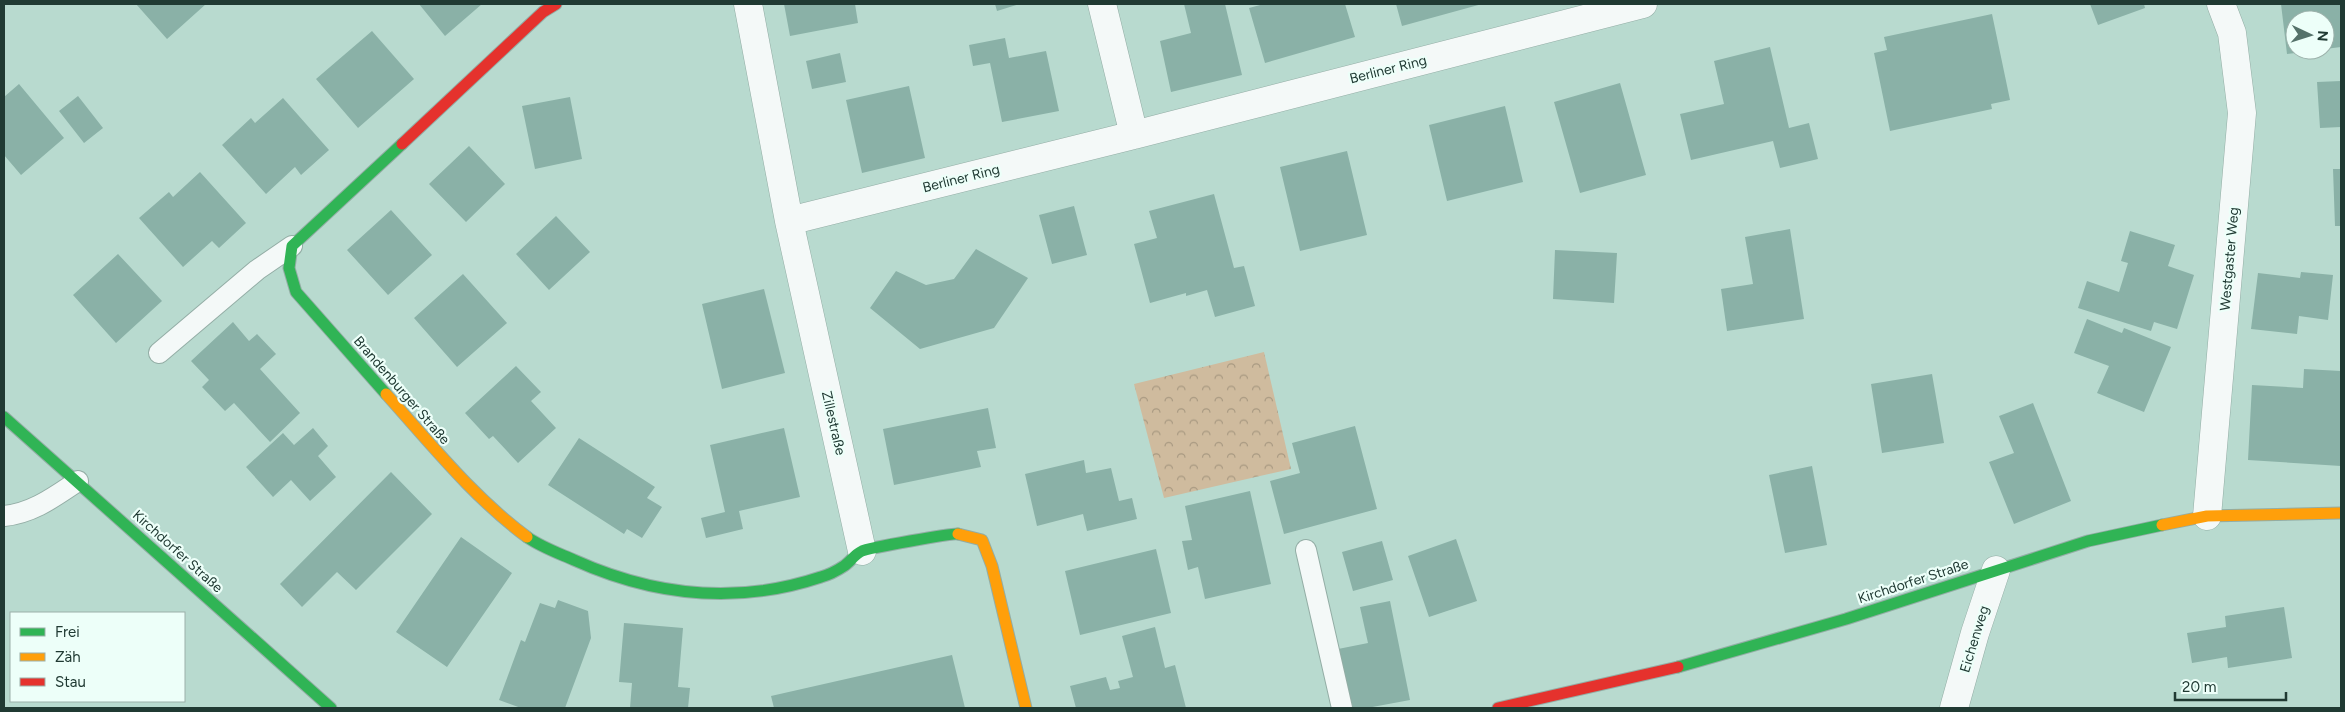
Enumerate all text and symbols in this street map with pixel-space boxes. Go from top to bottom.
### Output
north arrow [2285,10,2335,60]
text: N [2314,30,2331,42]
street label: Berliner Ring [1348,52,1428,87]
street label: Berliner Ring [921,161,1001,196]
street label: Westgaster Weg [2216,206,2242,312]
street label: Brandenburger Straße [350,333,454,448]
street label: Zillestraße [818,389,849,457]
street label: Kirchdorfer Straße [129,507,226,596]
street label: Kirchdorfer Straße [1856,555,1971,607]
street label: Eichenweg [1956,604,1993,675]
legend [10,612,185,702]
text: Frei [55,623,80,641]
text: Zäh [55,648,81,666]
scale bar [2175,670,2286,702]
text: Stau [55,673,86,691]
text: 20 m [2182,678,2216,696]

